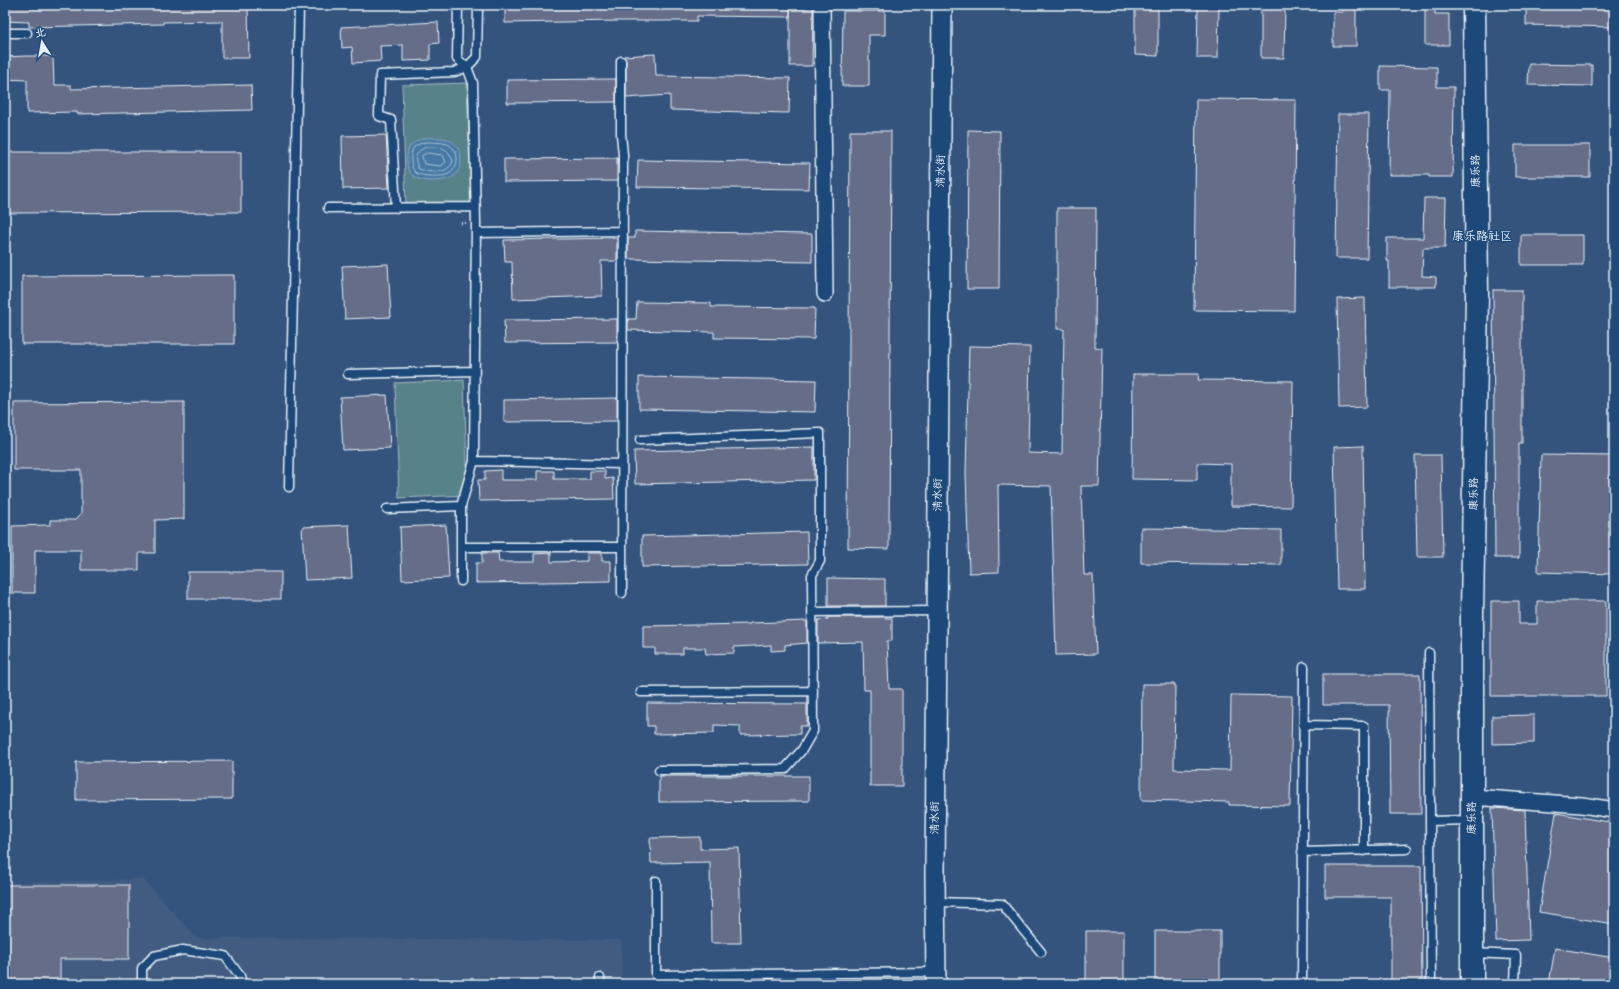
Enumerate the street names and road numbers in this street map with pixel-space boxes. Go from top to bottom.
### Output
street label: 清水街 [932,153,950,188]
street label: 康乐路 [1467,154,1485,188]
street label: 康乐路 [1465,477,1483,511]
street label: 清水街 [929,478,947,512]
street label: 清水街 [926,801,944,835]
street label: 康乐路 [1463,802,1481,835]

